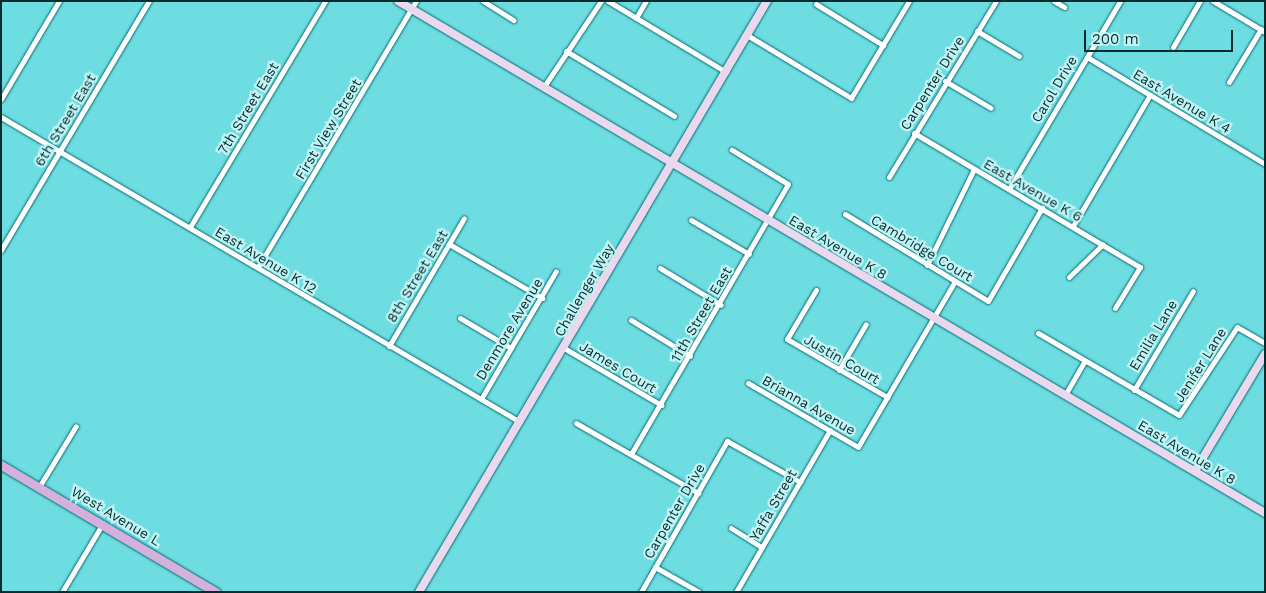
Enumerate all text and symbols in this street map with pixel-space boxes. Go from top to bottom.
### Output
scale bar [1086,20,1235,52]
text: 200 m [1092,30,1139,48]
street label: Carpenter Drive [896,33,968,133]
street label: Carol Drive [1027,52,1081,126]
street label: 7th Street East [214,59,282,157]
street label: East Avenue K 4 [1130,65,1234,137]
street label: 6th Street East [31,71,99,169]
street label: First View Street [291,75,365,183]
street label: East Avenue K 6 [980,155,1086,225]
street label: East Avenue K 8 [786,211,890,283]
street label: Cambridge Court [868,211,976,285]
street label: East Avenue K 12 [212,223,320,297]
street label: 8th Street East [383,227,451,325]
street label: Challenger Way [550,240,618,340]
street label: 11th Street East [667,263,735,365]
street label: Denmore Avenue [472,275,546,383]
street label: Emilia Lane [1125,296,1181,374]
street label: Jenifer Lane [1170,324,1230,406]
street label: Justin Court [801,331,883,387]
street label: James Court [576,337,660,397]
street label: Brianna Avenue [759,371,859,439]
street label: East Avenue K 8 [1135,416,1239,488]
street label: Carpenter Drive [640,460,708,562]
street label: Yaffa Street [746,466,800,544]
street label: West Avenue L [68,483,164,549]

